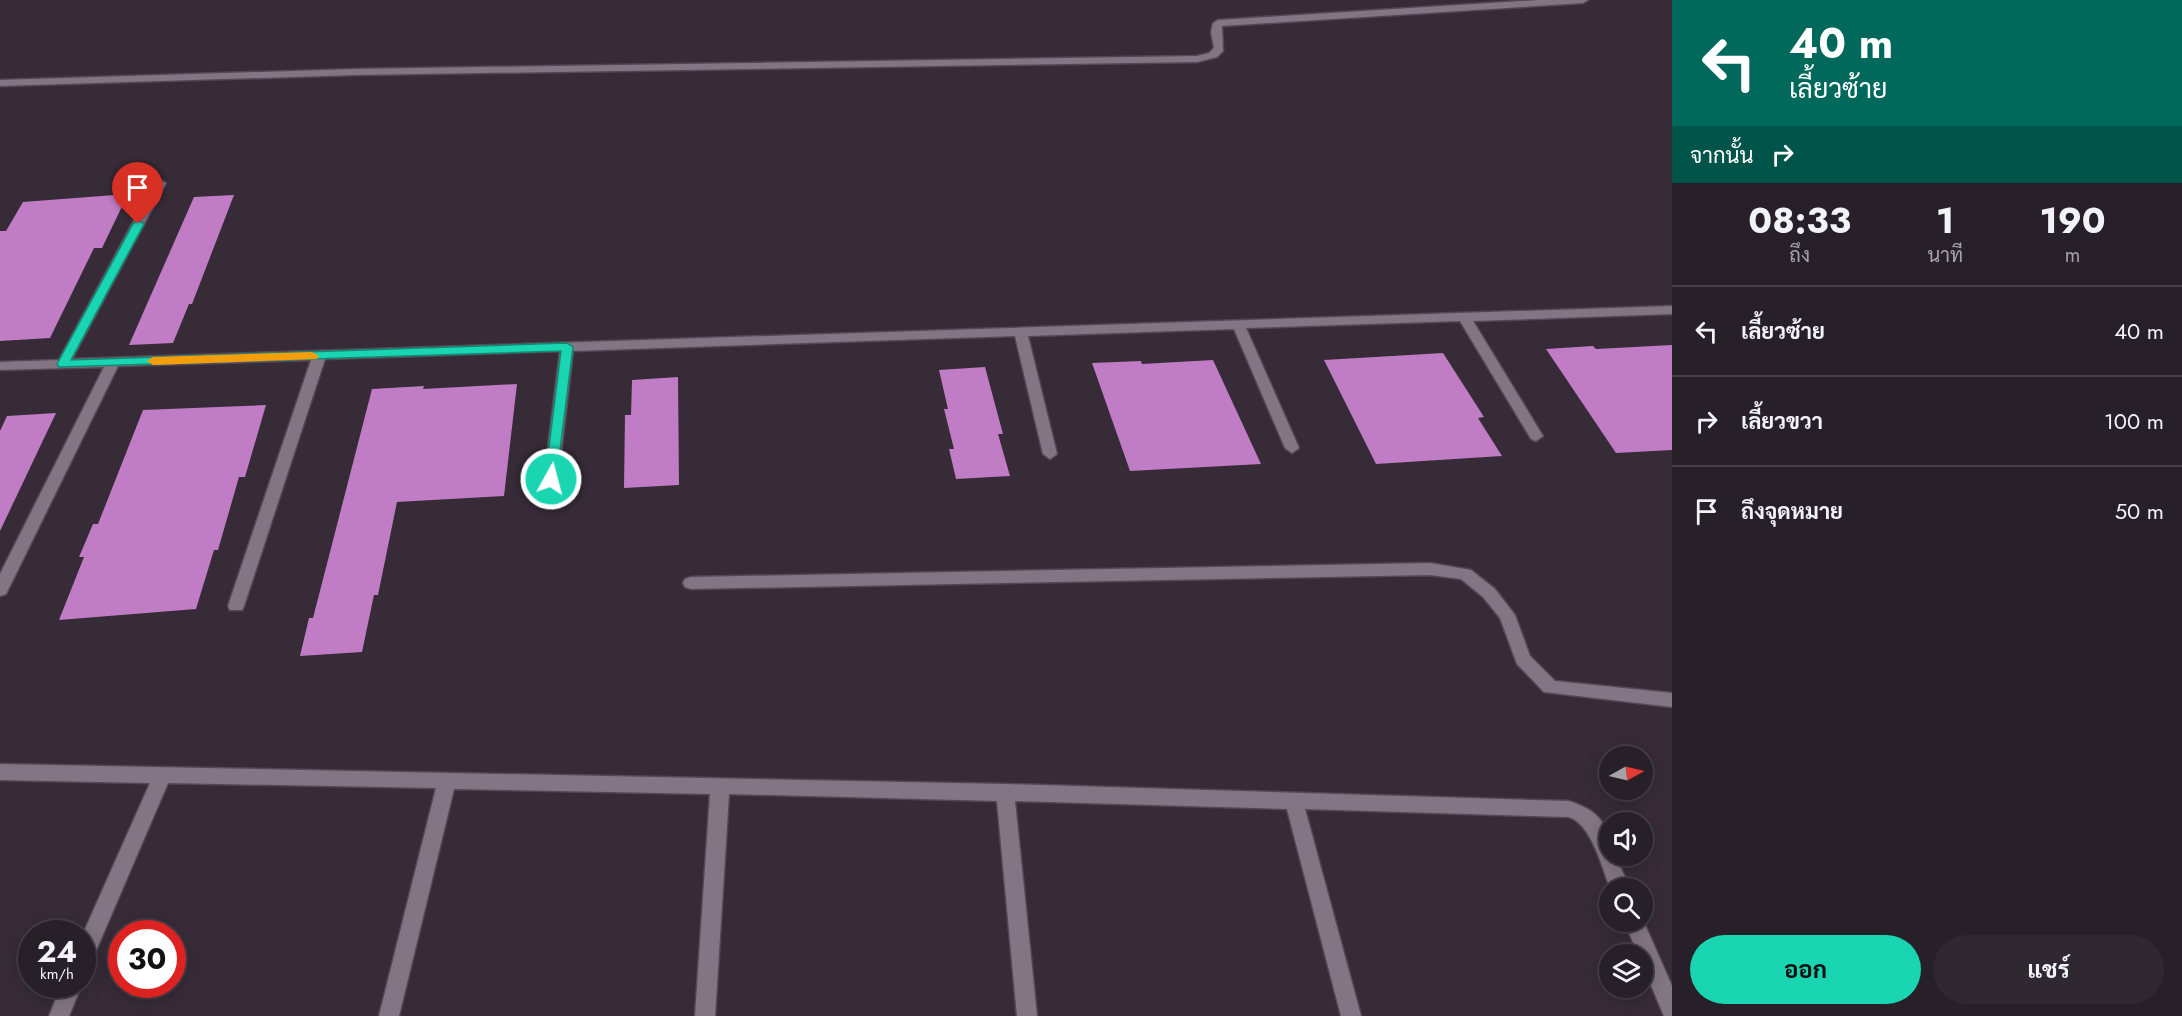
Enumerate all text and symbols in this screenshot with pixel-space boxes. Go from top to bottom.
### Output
text: 40 m [1789,13,1893,74]
icon: left [1690,24,1768,102]
text: เลี้ยวซ้าย [1789,69,1887,108]
icon: right [1766,138,1799,171]
text: จากนั้น [1690,139,1754,171]
pin [112,162,163,224]
icon: arrive [121,171,154,204]
text: 08:33 [1748,194,1851,246]
text: 1 [1936,194,1954,246]
text: 190 [2039,194,2106,246]
text: ถึง [1789,241,1810,270]
text: นาที [1927,241,1963,270]
text: m [2065,241,2080,270]
icon: left [1690,315,1723,348]
text: เลี้ยวซ้าย [1741,315,1825,347]
text: 40 m [2114,315,2164,347]
icon: right [1690,405,1723,438]
text: เลี้ยวขวา [1741,405,1823,437]
text: 100 m [2104,405,2164,437]
position arrow [519,447,583,511]
icon: arrive [1690,495,1723,528]
text: ถึงจุดหมาย [1741,495,1843,527]
text: 50 m [2115,495,2164,527]
north arrow [1599,746,1653,800]
map controls [1599,746,1653,998]
button: sound [1599,812,1653,866]
button: search [1599,878,1653,932]
speed limit sign: 30 [108,920,186,998]
text: 24 [37,930,77,973]
button: ออก [1690,935,1921,1004]
button: แชร์ [1933,935,2164,1004]
button: layers [1599,944,1653,998]
text: km/h [40,963,74,985]

